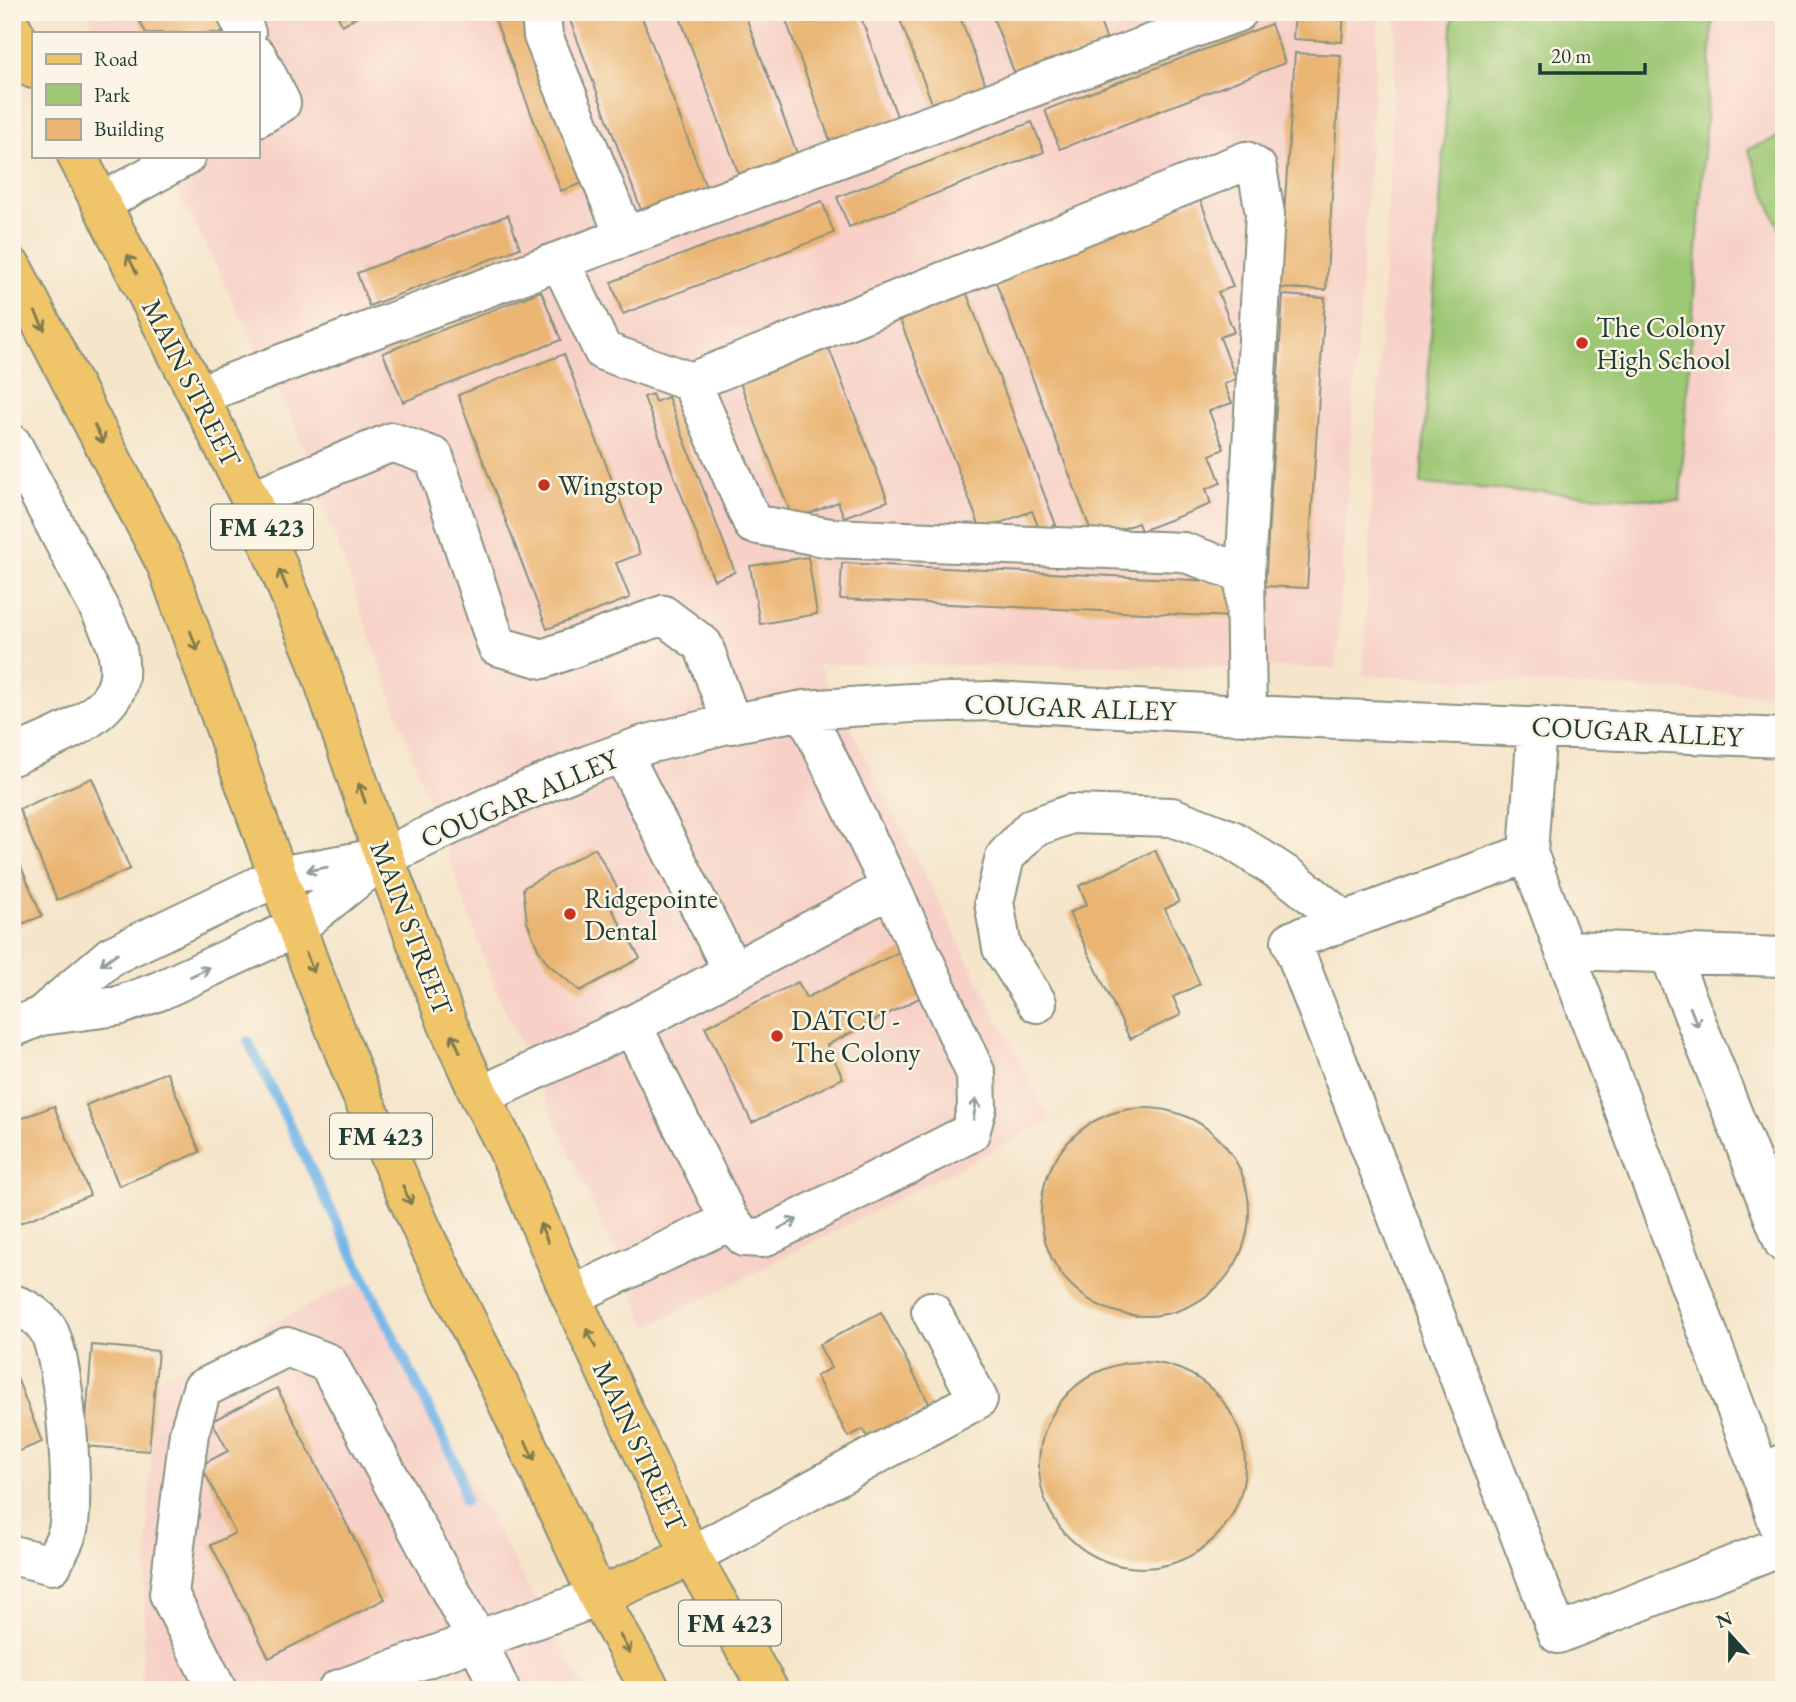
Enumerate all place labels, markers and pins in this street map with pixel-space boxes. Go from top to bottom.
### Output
place label: The Colony High School [1596,309,1731,377]
marker: The Colony High School [1574,335,1590,351]
place label: Wingstop [558,467,663,503]
marker: Wingstop [536,477,552,493]
place label: Ridgepointe Dental [584,880,718,948]
marker: Ridgepointe Dental [562,906,578,922]
place label: DATCU - The Colony [791,1002,921,1070]
marker: DATCU - The Colony [769,1028,785,1044]

